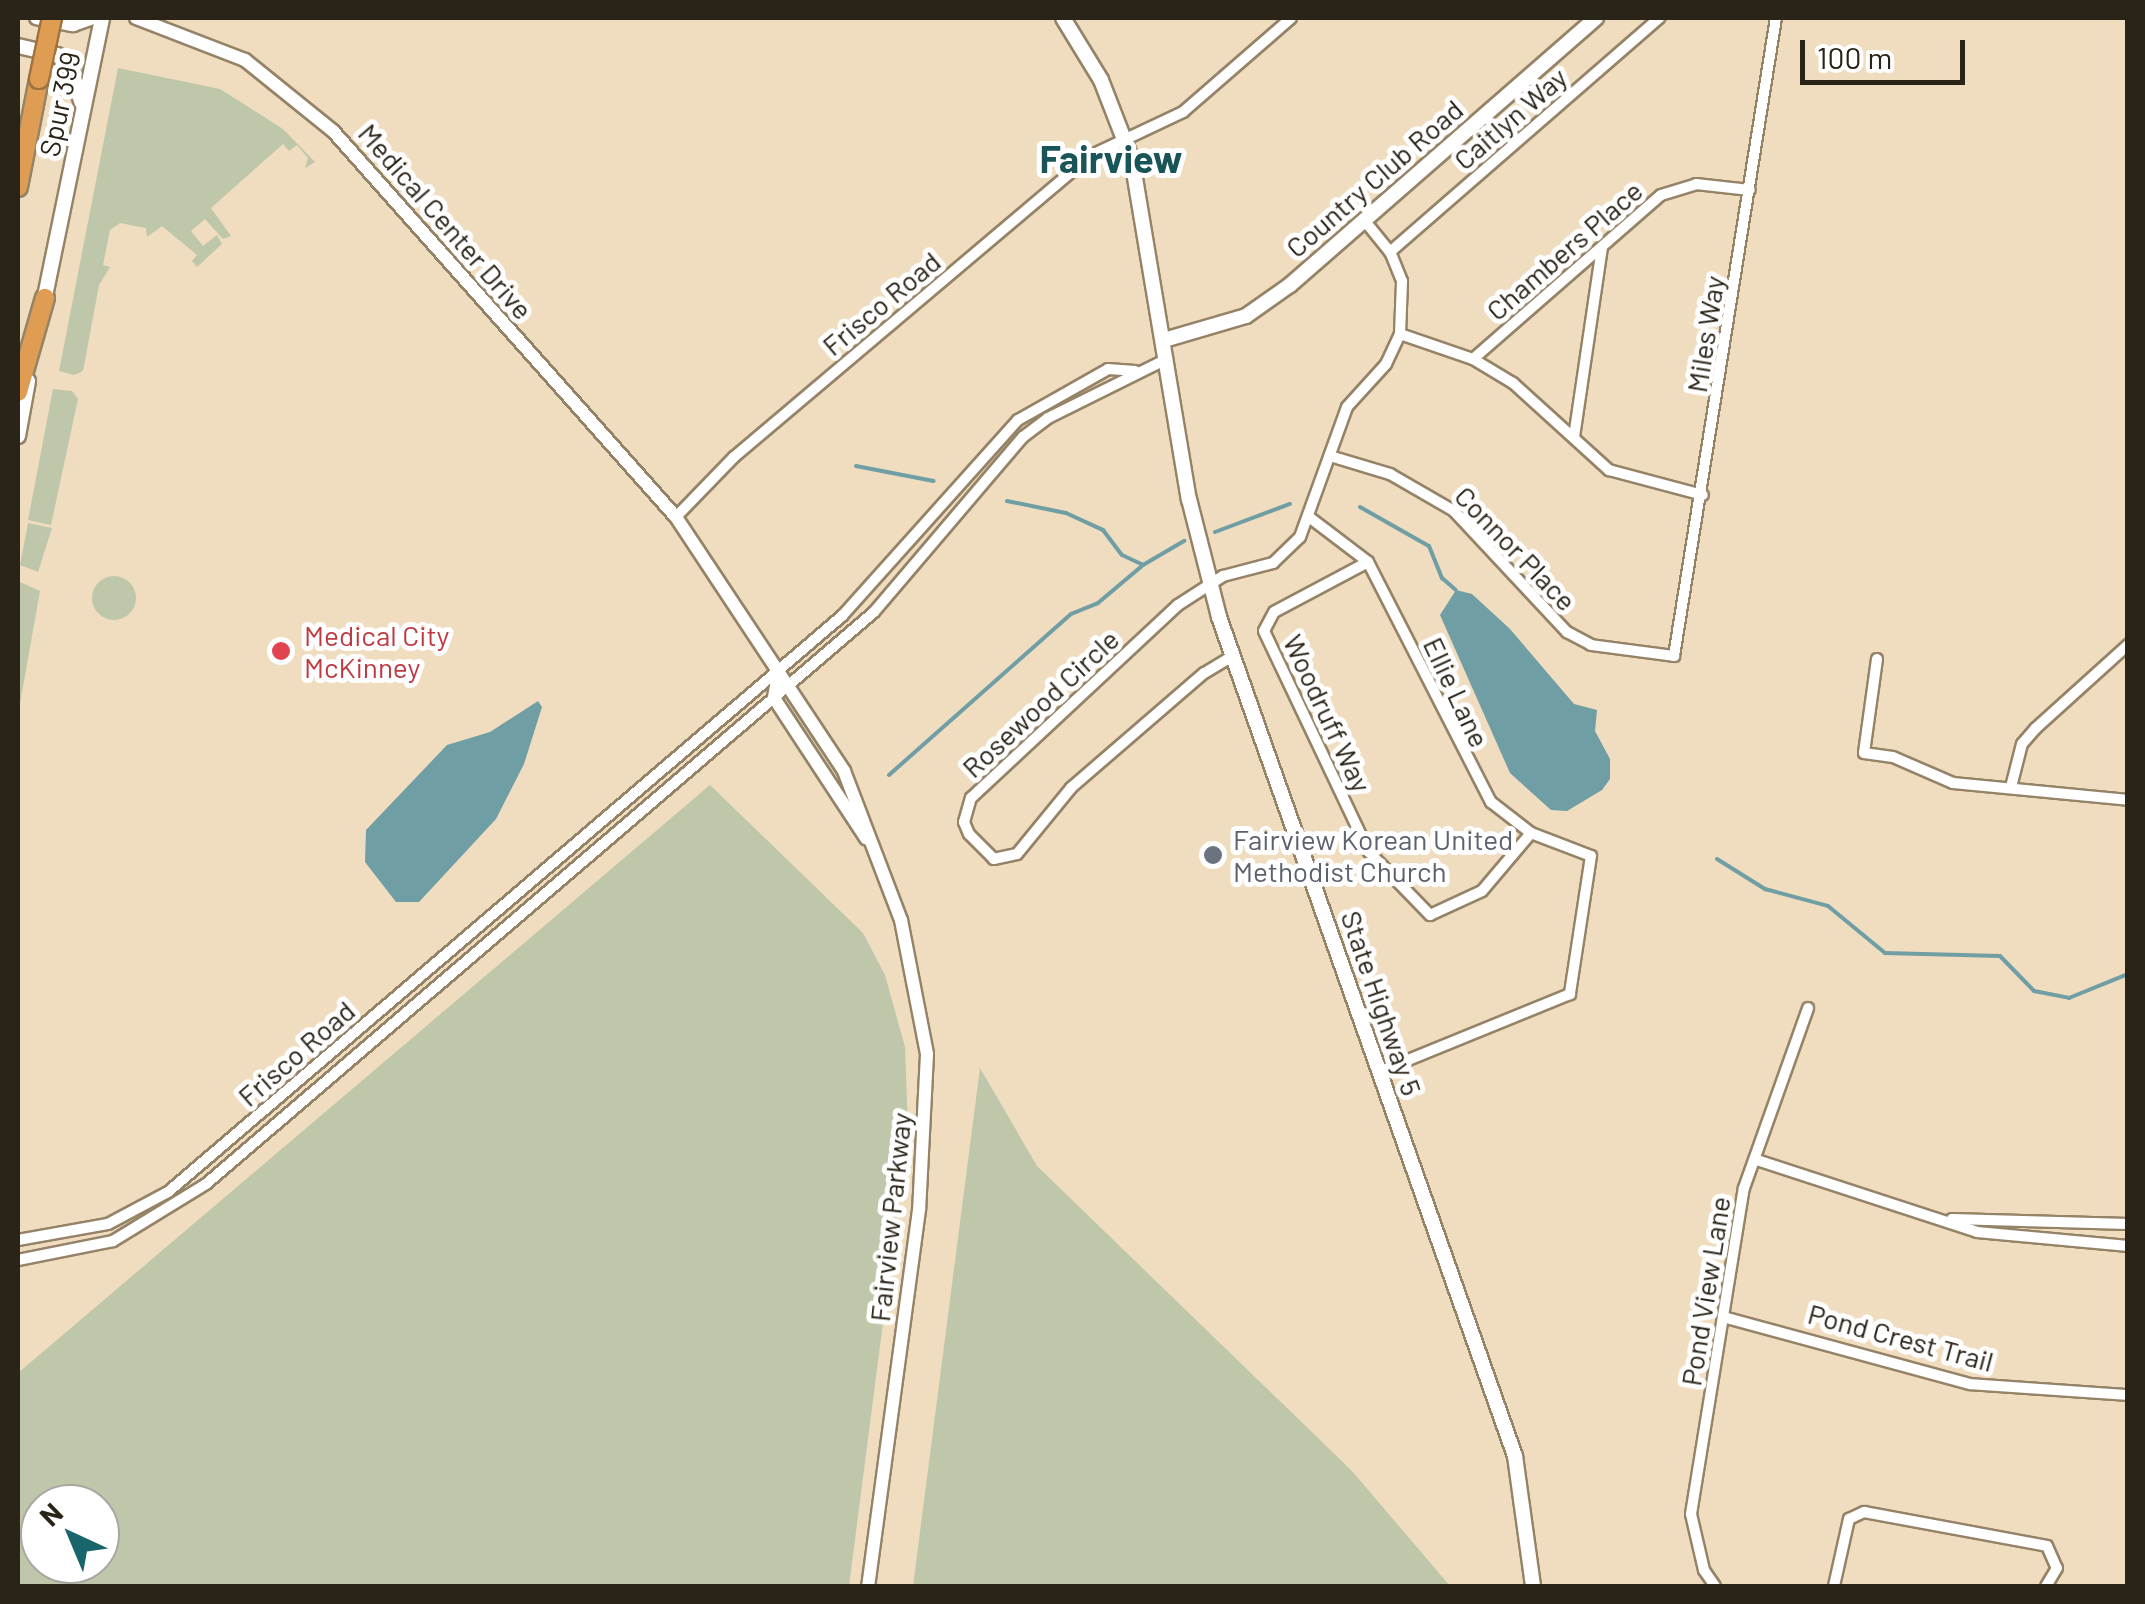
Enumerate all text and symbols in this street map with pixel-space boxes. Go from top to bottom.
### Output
scale bar [1805,20,1970,82]
text: 100 m [1817,39,1892,75]
street label: Spur 399 [32,49,86,159]
street label: Caitlyn Way [1447,60,1573,176]
street label: Country Club Road [1279,92,1469,264]
street label: Medical Center Drive [352,116,540,326]
district label: Fairview [1039,136,1183,182]
street label: Chambers Place [1479,173,1649,327]
street label: Frisco Road [815,244,947,362]
street label: Miles Way [1679,273,1731,395]
street label: Connor Place [1448,479,1584,617]
place label: Medical City McKinney [304,618,450,684]
street label: Rosewood Circle [955,622,1125,784]
street label: Woodruff Way [1277,629,1379,797]
street label: Ellie Lane [1417,632,1497,752]
marker: Medical City McKinney [268,638,294,664]
place label: Fairview Korean United Methodist Church [1233,822,1513,888]
marker: Fairview Korean United Methodist Church [1202,844,1224,866]
street label: State Highway 5 [1335,906,1429,1100]
street label: Frisco Road [231,993,361,1113]
street label: Fairview Parkway [862,1111,918,1323]
street label: Pond View Lane [1673,1194,1737,1388]
street label: Pond Crest Trail [1805,1296,1997,1378]
north arrow [20,1484,120,1584]
text: N [32,1495,69,1533]

